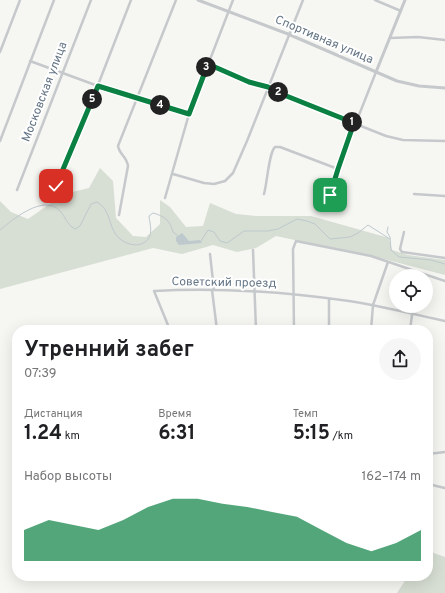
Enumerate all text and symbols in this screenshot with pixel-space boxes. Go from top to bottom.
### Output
street label: Спортивная улица [272,12,376,68]
street label: Московская улица [19,40,71,144]
pin: 3 [196,57,216,77]
text: 3 [203,60,209,74]
pin: 2 [268,82,288,102]
text: 2 [275,85,281,99]
pin: 5 [82,89,102,109]
text: 5 [89,92,95,106]
pin: 4 [150,95,170,115]
text: 4 [156,98,164,112]
pin: 1 [342,112,362,132]
text: 1 [350,115,354,129]
pin [39,169,73,203]
icon: check [45,175,67,197]
pin [313,178,347,212]
icon: arrive [319,184,341,206]
map controls [389,269,433,313]
button: locate [389,269,433,313]
street label: Советский проезд [171,274,277,292]
text: Утренний забег [24,337,194,364]
button: share [379,338,421,380]
text: 07:39 [24,366,56,382]
text: Дистанция [24,407,83,421]
text: Время [158,407,191,421]
text: Темп [293,407,318,421]
text: 1.24 [24,421,62,447]
text: 6:31 [158,421,195,447]
text: 5:15 [293,421,330,447]
text: km [62,429,80,443]
text: /km [330,429,353,443]
text: Набор высоты [24,469,112,485]
text: 162–174 m [361,469,421,485]

